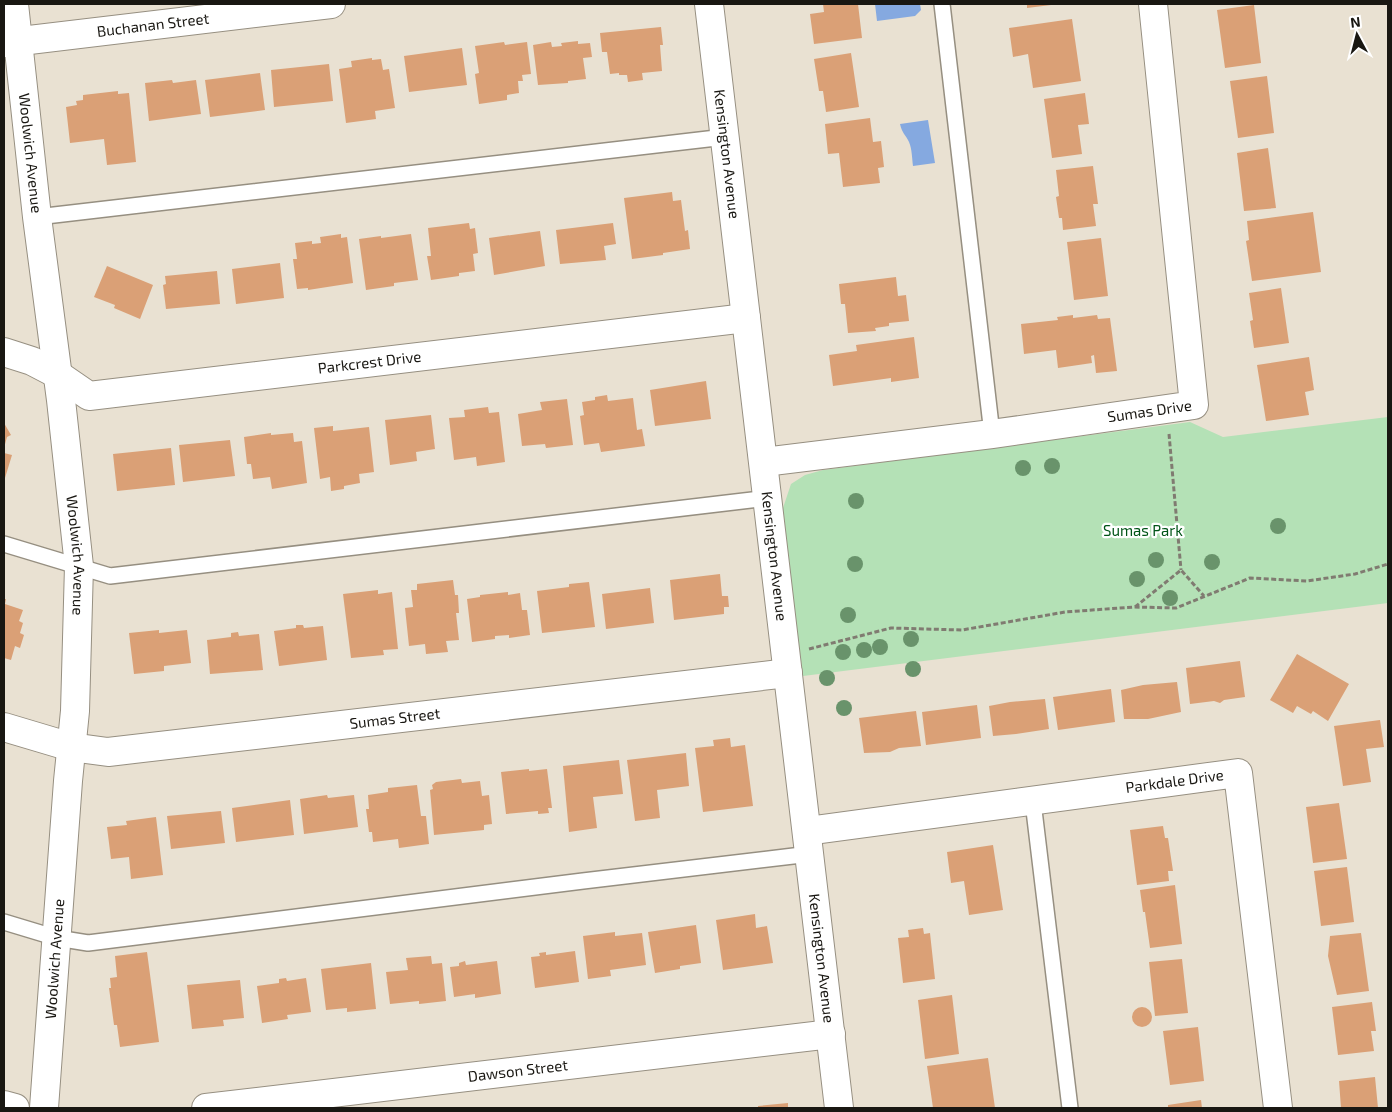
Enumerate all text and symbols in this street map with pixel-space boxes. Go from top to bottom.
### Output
street label: Buchanan Street [96,9,210,40]
north arrow [1332,10,1382,60]
text: N [1349,13,1361,31]
street label: Kensington Avenue [711,88,744,220]
street label: Woolwich Avenue [16,92,47,214]
street label: Parkcrest Drive [317,347,422,377]
street label: Sumas Drive [1106,395,1193,425]
street label: Kensington Avenue [758,490,792,622]
street label: Woolwich Avenue [63,494,89,616]
park label: Sumas Park [1103,521,1183,539]
street label: Sumas Street [348,703,441,732]
street label: Parkdale Drive [1124,765,1225,796]
street label: Kensington Avenue [806,893,839,1024]
street label: Woolwich Avenue [41,898,67,1020]
street label: Dawson Street [467,1055,569,1085]

